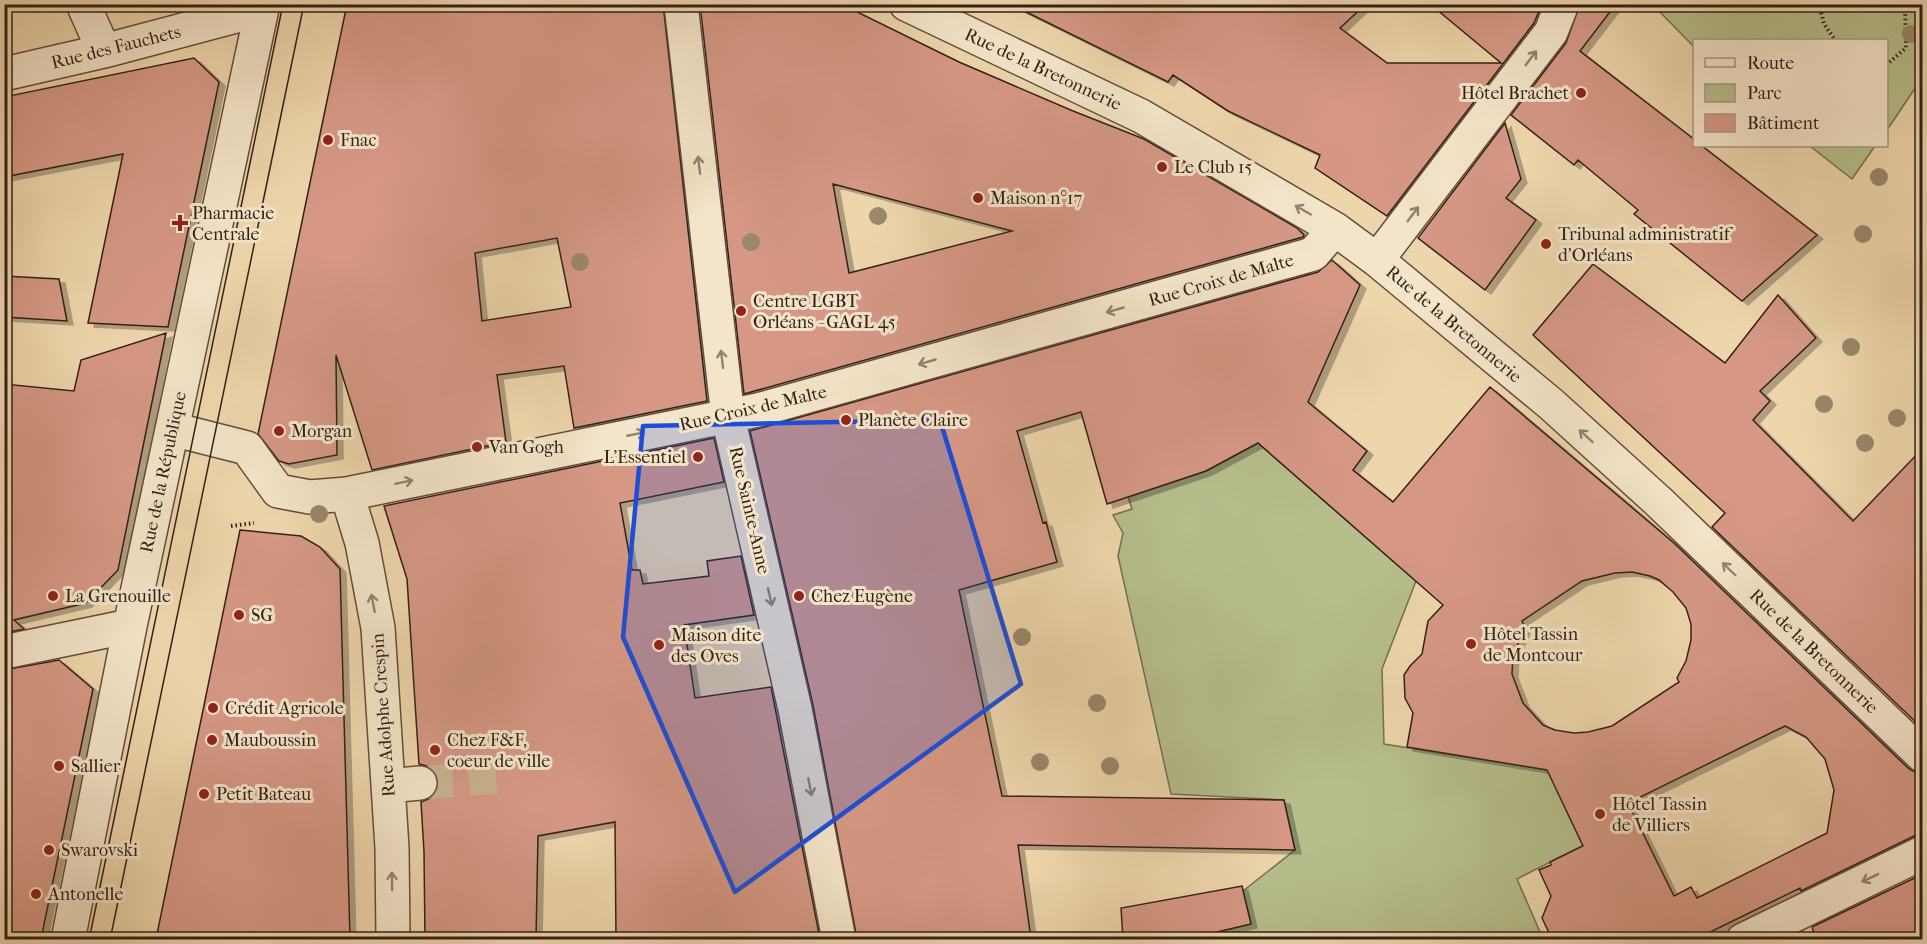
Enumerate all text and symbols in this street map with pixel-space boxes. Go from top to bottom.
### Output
street label: Rue des Fauchets [49,21,183,74]
street label: Rue de la Bretonnerie [961,24,1125,115]
legend [1693,39,1888,147]
one-way arrow [1524,51,1537,67]
text: Route [1747,53,1794,74]
place label: Hôtel Brachet [1461,83,1570,104]
text: Parc [1747,83,1782,104]
marker: Hôtel Brachet [1574,86,1588,100]
text: Bâtiment [1747,113,1820,134]
place label: Fnac [340,130,376,151]
marker: Fnac [321,133,335,147]
one-way arrow [694,155,705,175]
place label: Le Club 15 [1174,157,1252,178]
marker: Le Club 15 [1155,160,1169,174]
place label: Maison n°17 [990,188,1083,209]
marker: Maison n°17 [971,191,985,205]
place label: Pharmacie Centrale [192,203,274,245]
one-way arrow [1295,204,1312,216]
one-way arrow [1407,206,1419,222]
marker: Pharmacie Centrale [173,216,187,230]
place label: Tribunal administratif d'Orléans [1558,224,1734,266]
marker: Tribunal administratif d'Orléans [1539,237,1553,251]
street label: Rue Croix de Malte [1146,250,1296,311]
street label: Rue de la Bretonnerie [1382,262,1526,387]
place label: Centre LGBT Orléans - GAGL 45 [753,291,896,333]
marker: Centre LGBT Orléans - GAGL 45 [734,304,748,318]
one-way arrow [1106,305,1125,316]
one-way arrow [716,349,727,369]
one-way arrow [918,357,937,369]
street label: Rue Croix de Malte [677,381,829,436]
street label: Rue de la République [136,389,191,555]
place label: Planète Claire [858,410,968,431]
marker: Planète Claire [839,413,853,427]
place label: Morgan [291,421,353,442]
marker: Morgan [272,424,286,438]
one-way arrow [626,428,645,439]
one-way arrow [1579,429,1594,443]
place label: Van Gogh [488,437,564,458]
marker: Van Gogh [470,440,484,454]
street label: Rue Sainte-Anne [725,444,774,576]
place label: L'Essentiel [603,447,686,468]
marker: L'Essentiel [691,450,705,464]
one-way arrow [394,476,413,487]
one-way arrow [1721,562,1736,577]
street label: Rue de la Bretonnerie [1745,585,1882,718]
place label: La Grenouille [65,586,171,607]
place label: Chez Eugène [811,586,913,607]
one-way arrow [764,587,776,606]
marker: La Grenouille [46,589,60,603]
marker: Chez Eugène [792,589,806,603]
one-way arrow [367,594,378,613]
place label: SG [251,605,273,626]
marker: SG [232,608,246,622]
place label: Hôtel Tassin de Montcour [1483,624,1583,666]
place label: Maison dite des Oves [671,625,762,667]
street label: Rue Adolphe Crespin [367,632,400,798]
marker: Hôtel Tassin de Montcour [1464,637,1478,651]
marker: Maison dite des Oves [652,638,666,652]
place label: Crédit Agricole [225,698,344,719]
marker: Crédit Agricole [206,701,220,715]
place label: Mauboussin [224,730,317,751]
place label: Chez F&F, coeur de ville [447,730,550,772]
marker: Mauboussin [205,733,219,747]
marker: Chez F&F, coeur de ville [428,743,442,757]
place label: Sallier [71,756,121,777]
marker: Sallier [52,759,66,773]
one-way arrow [805,777,816,797]
place label: Petit Bateau [216,784,311,805]
marker: Petit Bateau [197,787,211,801]
place label: Hôtel Tassin de Villiers [1612,794,1708,836]
marker: Hôtel Tassin de Villiers [1593,807,1607,821]
place label: Swarovski [61,840,139,861]
marker: Swarovski [42,843,56,857]
one-way arrow [387,872,398,892]
one-way arrow [1861,873,1879,885]
place label: Antonelle [47,884,123,905]
marker: Antonelle [29,887,43,901]

